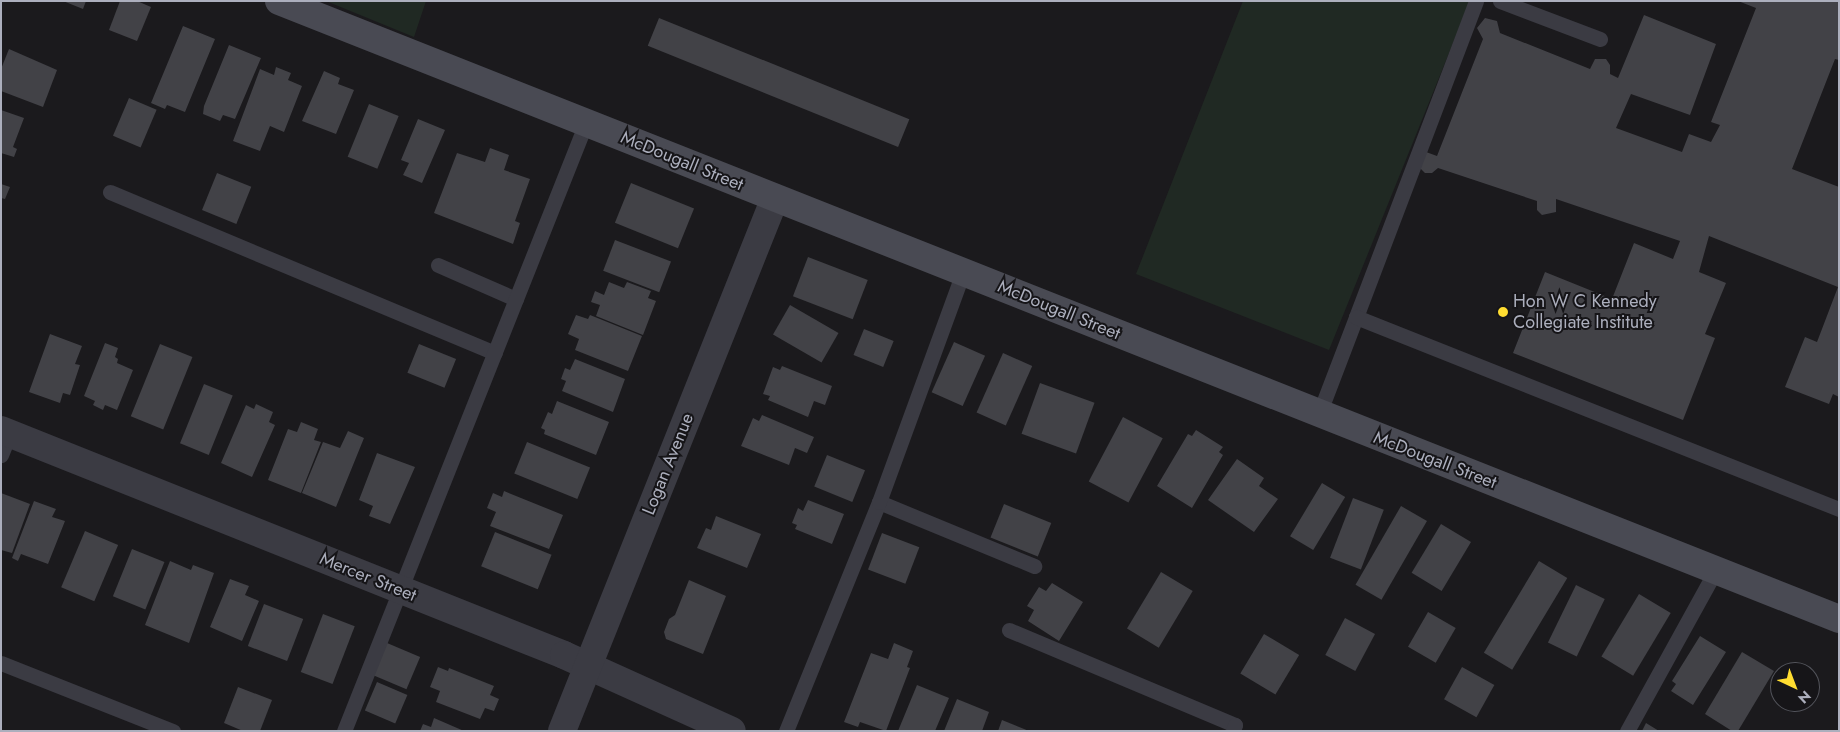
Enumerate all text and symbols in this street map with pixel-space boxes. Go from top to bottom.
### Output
street label: McDougall Street [618,127,746,195]
street label: McDougall Street [995,276,1123,344]
place label: Hon W C Kennedy Collegiate Institute [1513,291,1657,334]
marker: Hon W C Kennedy Collegiate Institute [1497,306,1509,318]
street label: Logan Avenue [638,410,698,518]
street label: McDougall Street [1370,427,1500,493]
street label: Mercer Street [317,548,419,606]
north arrow [1770,662,1820,712]
text: N [1794,686,1815,708]

